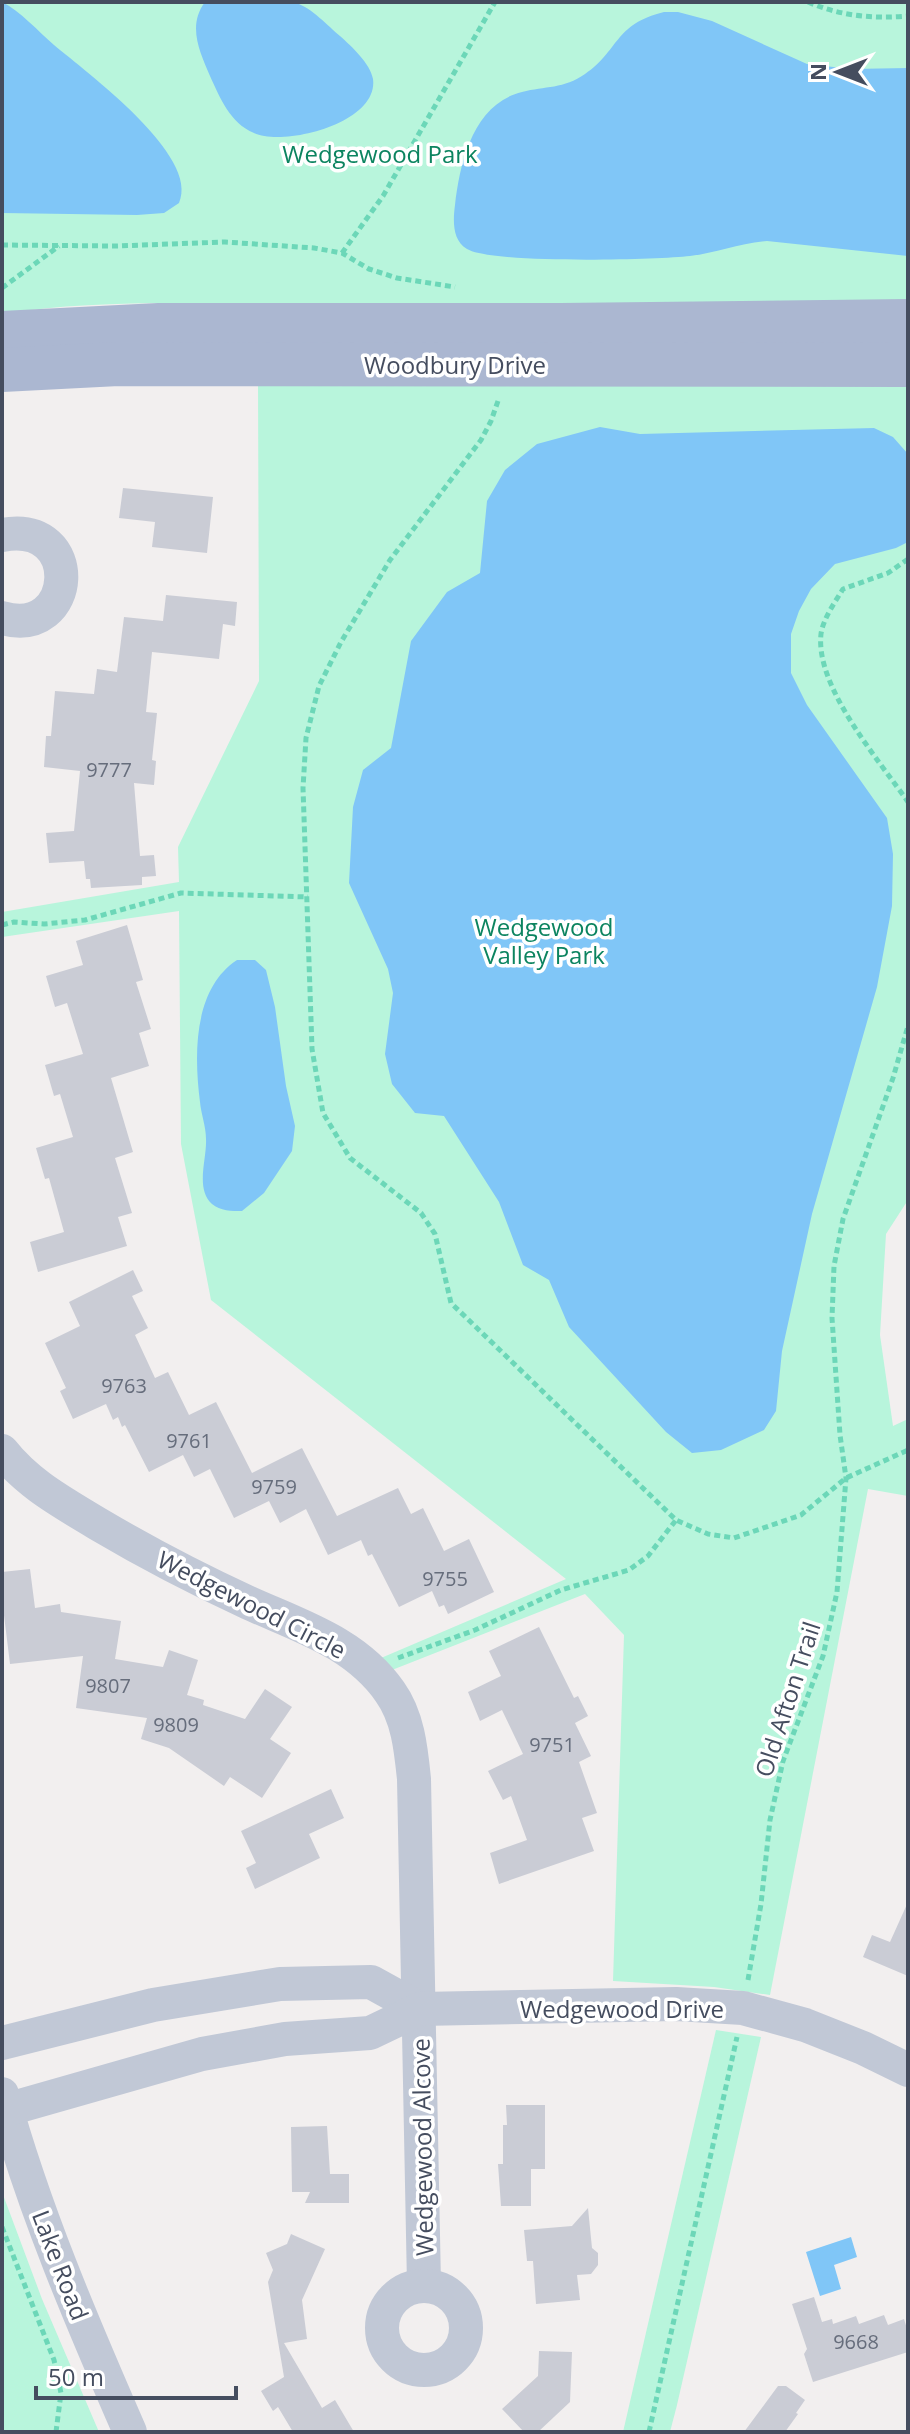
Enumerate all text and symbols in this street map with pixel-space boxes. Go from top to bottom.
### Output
north arrow [798,32,878,112]
text: N [802,63,832,81]
park label: Wedgewood Park [282,137,478,170]
street label: Woodbury Drive [364,348,546,381]
house number: 9777 [86,756,132,783]
park label: Wedgewood Valley Park [475,910,613,971]
house number: 9763 [101,1372,147,1399]
house number: 9761 [166,1427,212,1454]
house number: 9759 [251,1473,297,1500]
street label: Wedgewood Circle [152,1542,352,1666]
house number: 9755 [422,1565,468,1592]
street label: Old Afton Trail [746,1617,828,1781]
house number: 9807 [85,1672,131,1699]
house number: 9809 [153,1711,199,1738]
house number: 9751 [529,1731,575,1758]
street label: Wedgewood Drive [520,1992,724,2025]
street label: Wedgewood Alcove [404,2038,440,2256]
street label: Lake Road [25,2205,97,2325]
house number: 9668 [833,2328,879,2355]
scale bar [36,2350,236,2400]
text: 50 m [48,2360,104,2393]

